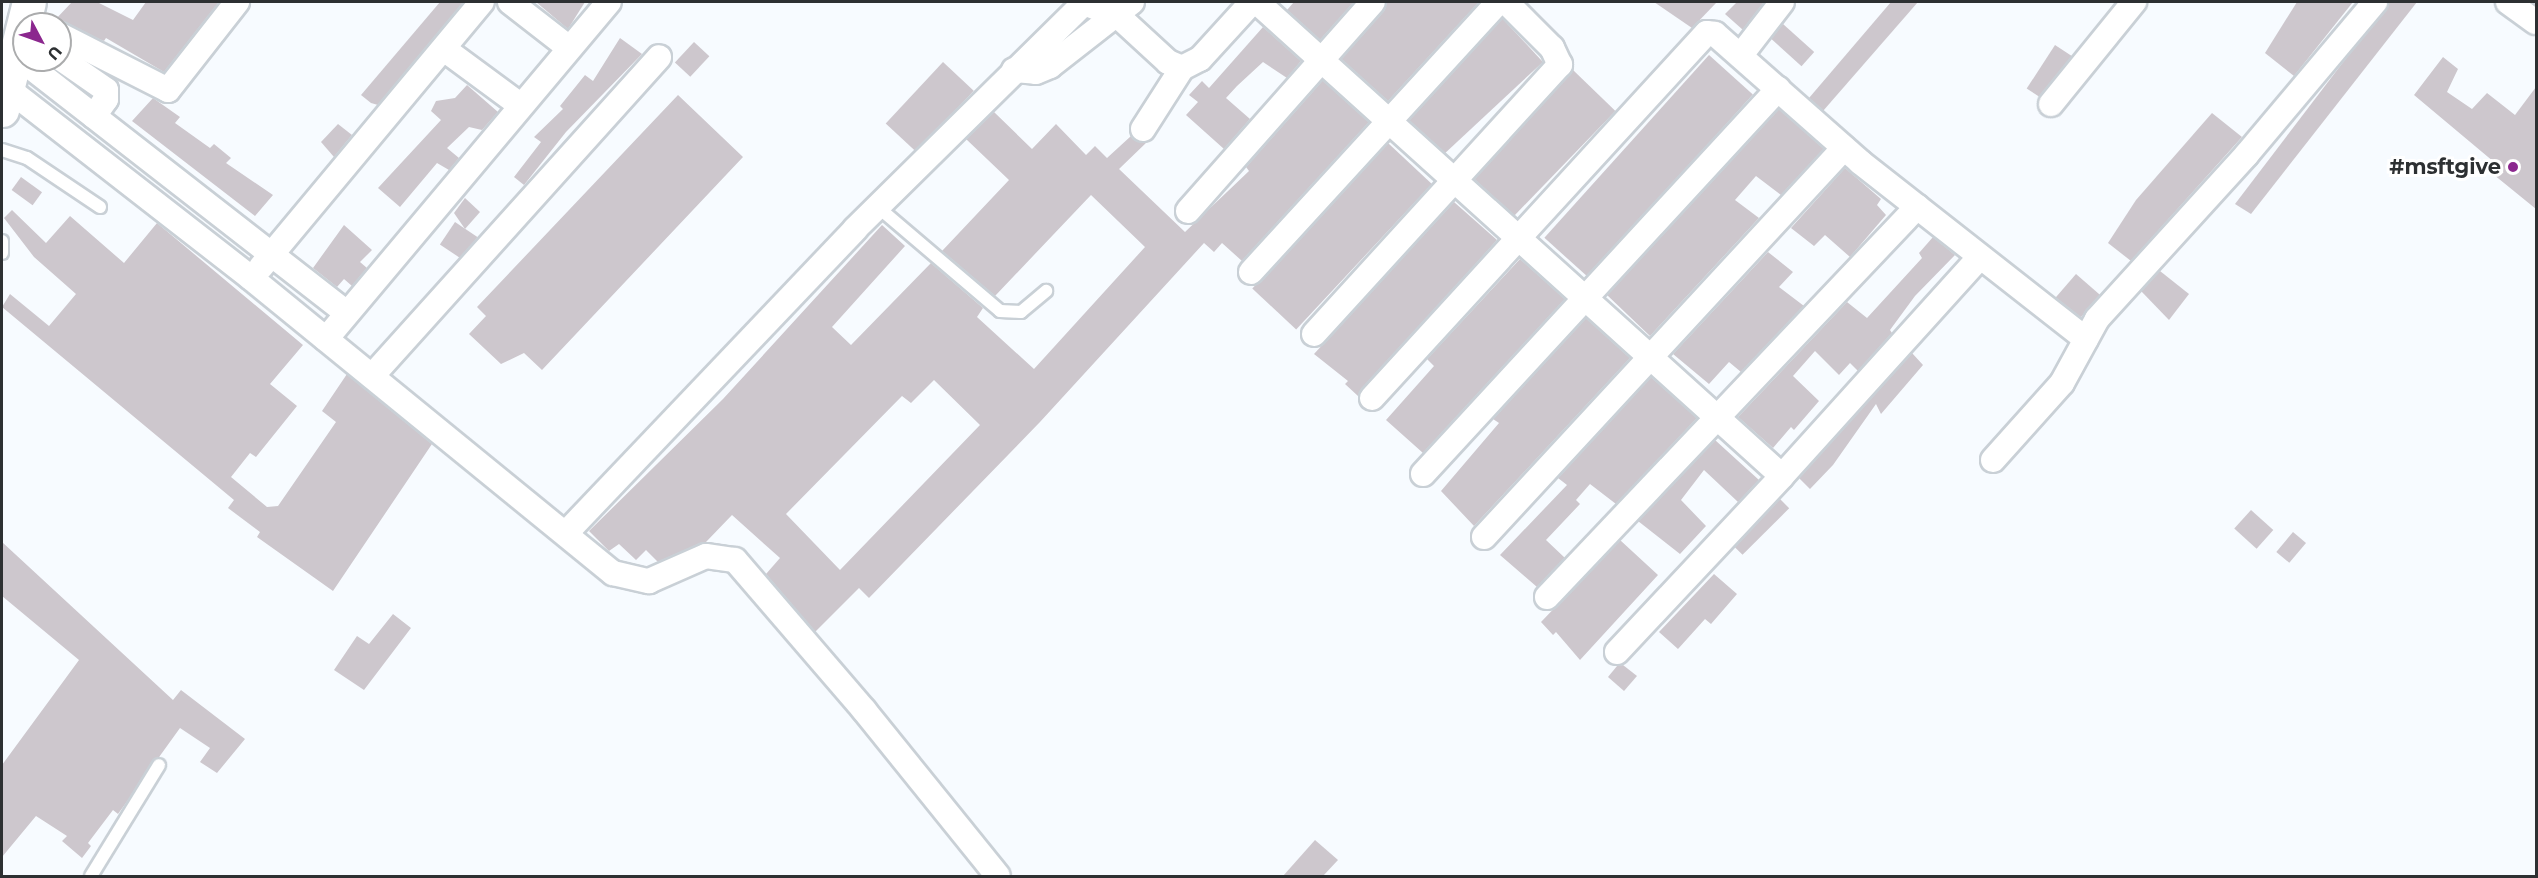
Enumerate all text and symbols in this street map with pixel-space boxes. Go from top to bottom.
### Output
north arrow [12,12,72,72]
text: U [43,42,66,64]
place label: #msftgive [2389,154,2501,180]
marker: #msftgive [2506,160,2520,174]

